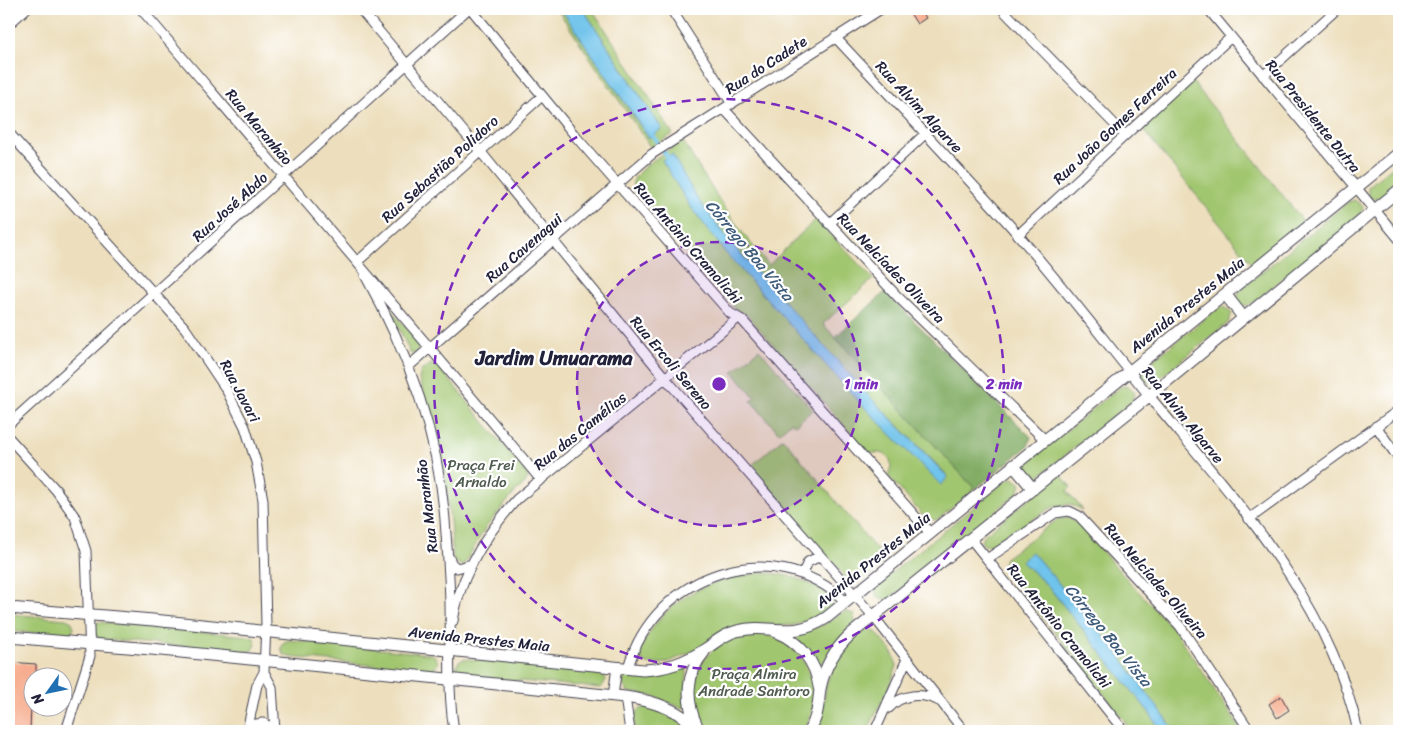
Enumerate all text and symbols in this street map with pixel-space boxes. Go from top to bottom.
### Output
street label: Rua do Cadete [720,29,812,101]
street label: Rua Presidente Dutra [1259,53,1367,179]
street label: Rua Alvim Algarve [869,55,969,160]
street label: Rua João Gomes Ferreira [1047,61,1184,191]
street label: Rua Maranhão [219,83,299,172]
street label: Rua Sebastião Polidoro [375,109,505,229]
street label: Rua José Abdo [186,165,274,248]
street label: Rua Antônio Cramolichi [627,176,749,311]
water label: Córrego Boa Vista [698,193,803,310]
street label: Rua Cavenagui [479,206,569,289]
street label: Rua Nelcíades Oliveira [831,206,952,330]
street label: Avenida Prestes Maia [1123,250,1251,360]
street label: Rua Ercoli Sereno [624,310,719,416]
district label: Jardim Umuarama [474,341,634,376]
street label: Rua Javari [213,355,268,428]
street label: Rua Alvim Algarve [1135,360,1231,470]
text: 1 min [844,371,879,397]
text: 2 min [985,371,1023,397]
centre of rings [710,375,728,393]
street label: Rua das Camélias [528,385,632,477]
park label: Praça Frei Arnaldo [447,452,516,495]
street label: Rua Maranhão [408,458,446,554]
street label: Avenida Prestes Maia [809,505,937,615]
street label: Rua Nelcíades Oliveira [1098,517,1214,645]
street label: Rua Antônio Cramolichi [1000,558,1118,695]
water label: Córrego Boa Vista [1058,577,1161,695]
street label: Avenida Prestes Maia [406,619,551,659]
park label: Praça Almira Andrade Santoro [697,661,810,704]
north arrow [22,668,72,718]
text: N [24,688,51,711]

